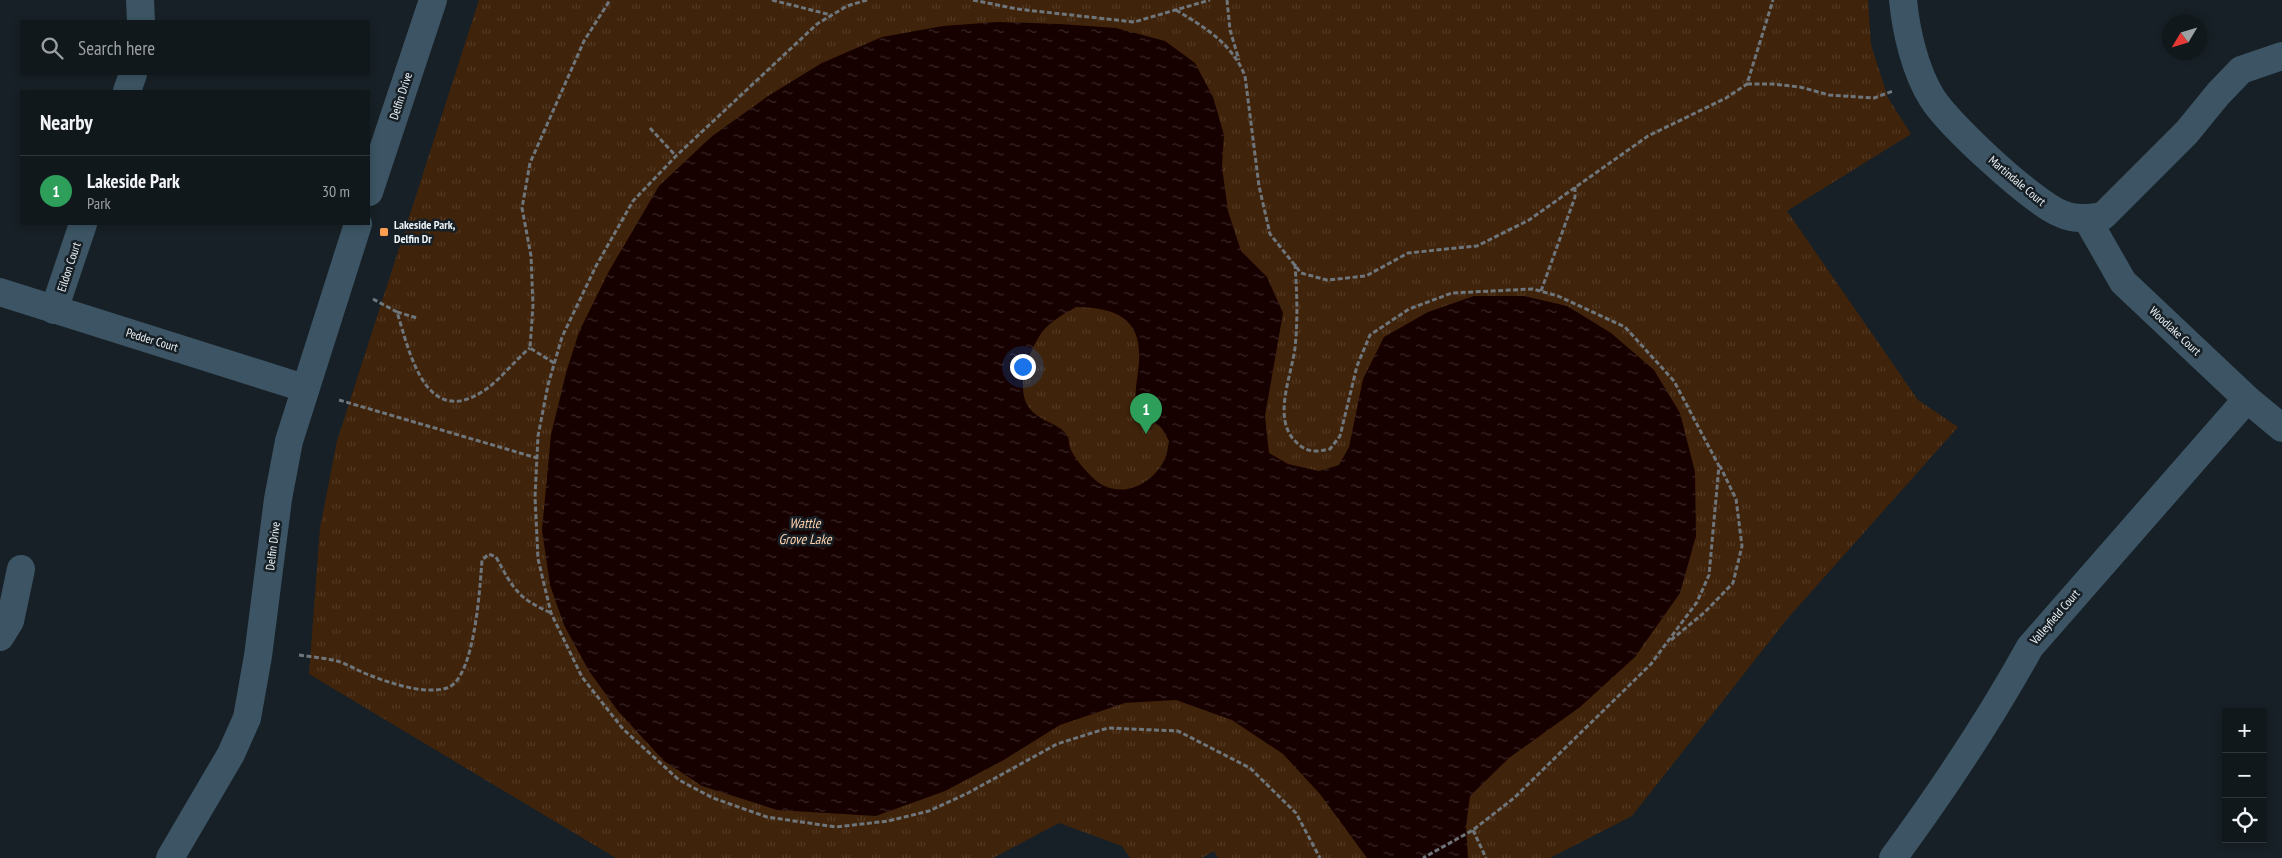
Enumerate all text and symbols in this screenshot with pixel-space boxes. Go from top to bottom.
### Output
north arrow [2162,15,2207,60]
search box [20,20,370,75]
icon: search [38,34,66,62]
text: Search here [78,36,155,60]
street label: Delfin Drive [386,70,415,121]
text: Nearby [40,109,93,136]
street label: Martindale Court [1986,152,2049,209]
text: Lakeside Park [87,169,180,193]
text: 1 [52,181,60,201]
text: 30 m [322,181,350,201]
text: Park [87,193,111,213]
place label: Lakeside Park, Delfin Dr [394,217,456,246]
marker: Lakeside Park, Delfin Dr [378,226,390,238]
street label: Eildon Court [53,240,84,293]
street label: Woodlake Court [2146,303,2205,359]
street label: Pedder Court [124,325,181,355]
your location [1010,354,1036,380]
pin: 1 [1130,393,1162,434]
water label: Wattle Grove Lake [778,514,833,548]
street label: Delfin Drive [262,521,283,571]
street label: Valleyfield Court [2026,586,2083,648]
map controls [2222,708,2267,843]
button: + [2222,708,2267,753]
button: − [2222,753,2267,798]
button: locate [2222,798,2267,843]

